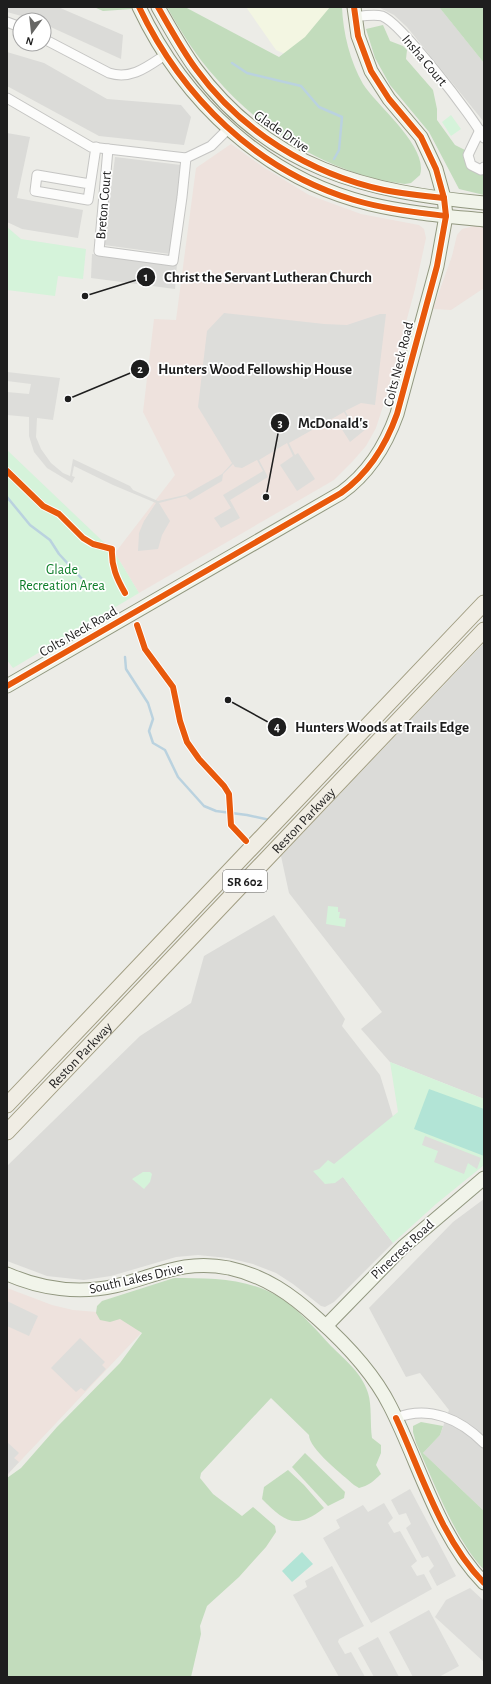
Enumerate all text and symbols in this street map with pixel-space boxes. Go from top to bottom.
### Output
north arrow [12,12,52,52]
street label: Insha Court [399,32,450,89]
text: N [24,35,35,47]
street label: Glade Drive [251,108,312,155]
street label: Breton Court [94,170,114,240]
callout: Christ the Servant Lutheran Church [136,263,380,290]
text: Christ the Servant Lutheran Church [164,270,372,285]
text: 1 [144,271,148,283]
street label: Colts Neck Road [382,320,416,408]
callout: Hunters Wood Fellowship House [130,355,360,382]
text: Hunters Wood Fellowship House [158,362,352,377]
text: 2 [137,363,143,375]
callout: McDonald's [270,409,376,436]
text: McDonald's [298,416,368,431]
text: 3 [277,417,283,429]
park label: Glade Recreation Area [19,563,105,593]
street label: Colts Neck Road [37,604,120,660]
callout: Hunters Woods at Trails Edge [267,713,477,740]
text: Hunters Woods at Trails Edge [295,720,469,735]
text: 4 [274,721,280,733]
street label: Reston Parkway [270,785,338,857]
road number: SR 602 [223,870,267,892]
street label: Reston Parkway [46,1020,115,1092]
street label: Pinecrest Road [369,1217,437,1282]
street label: South Lakes Drive [88,1261,185,1297]

